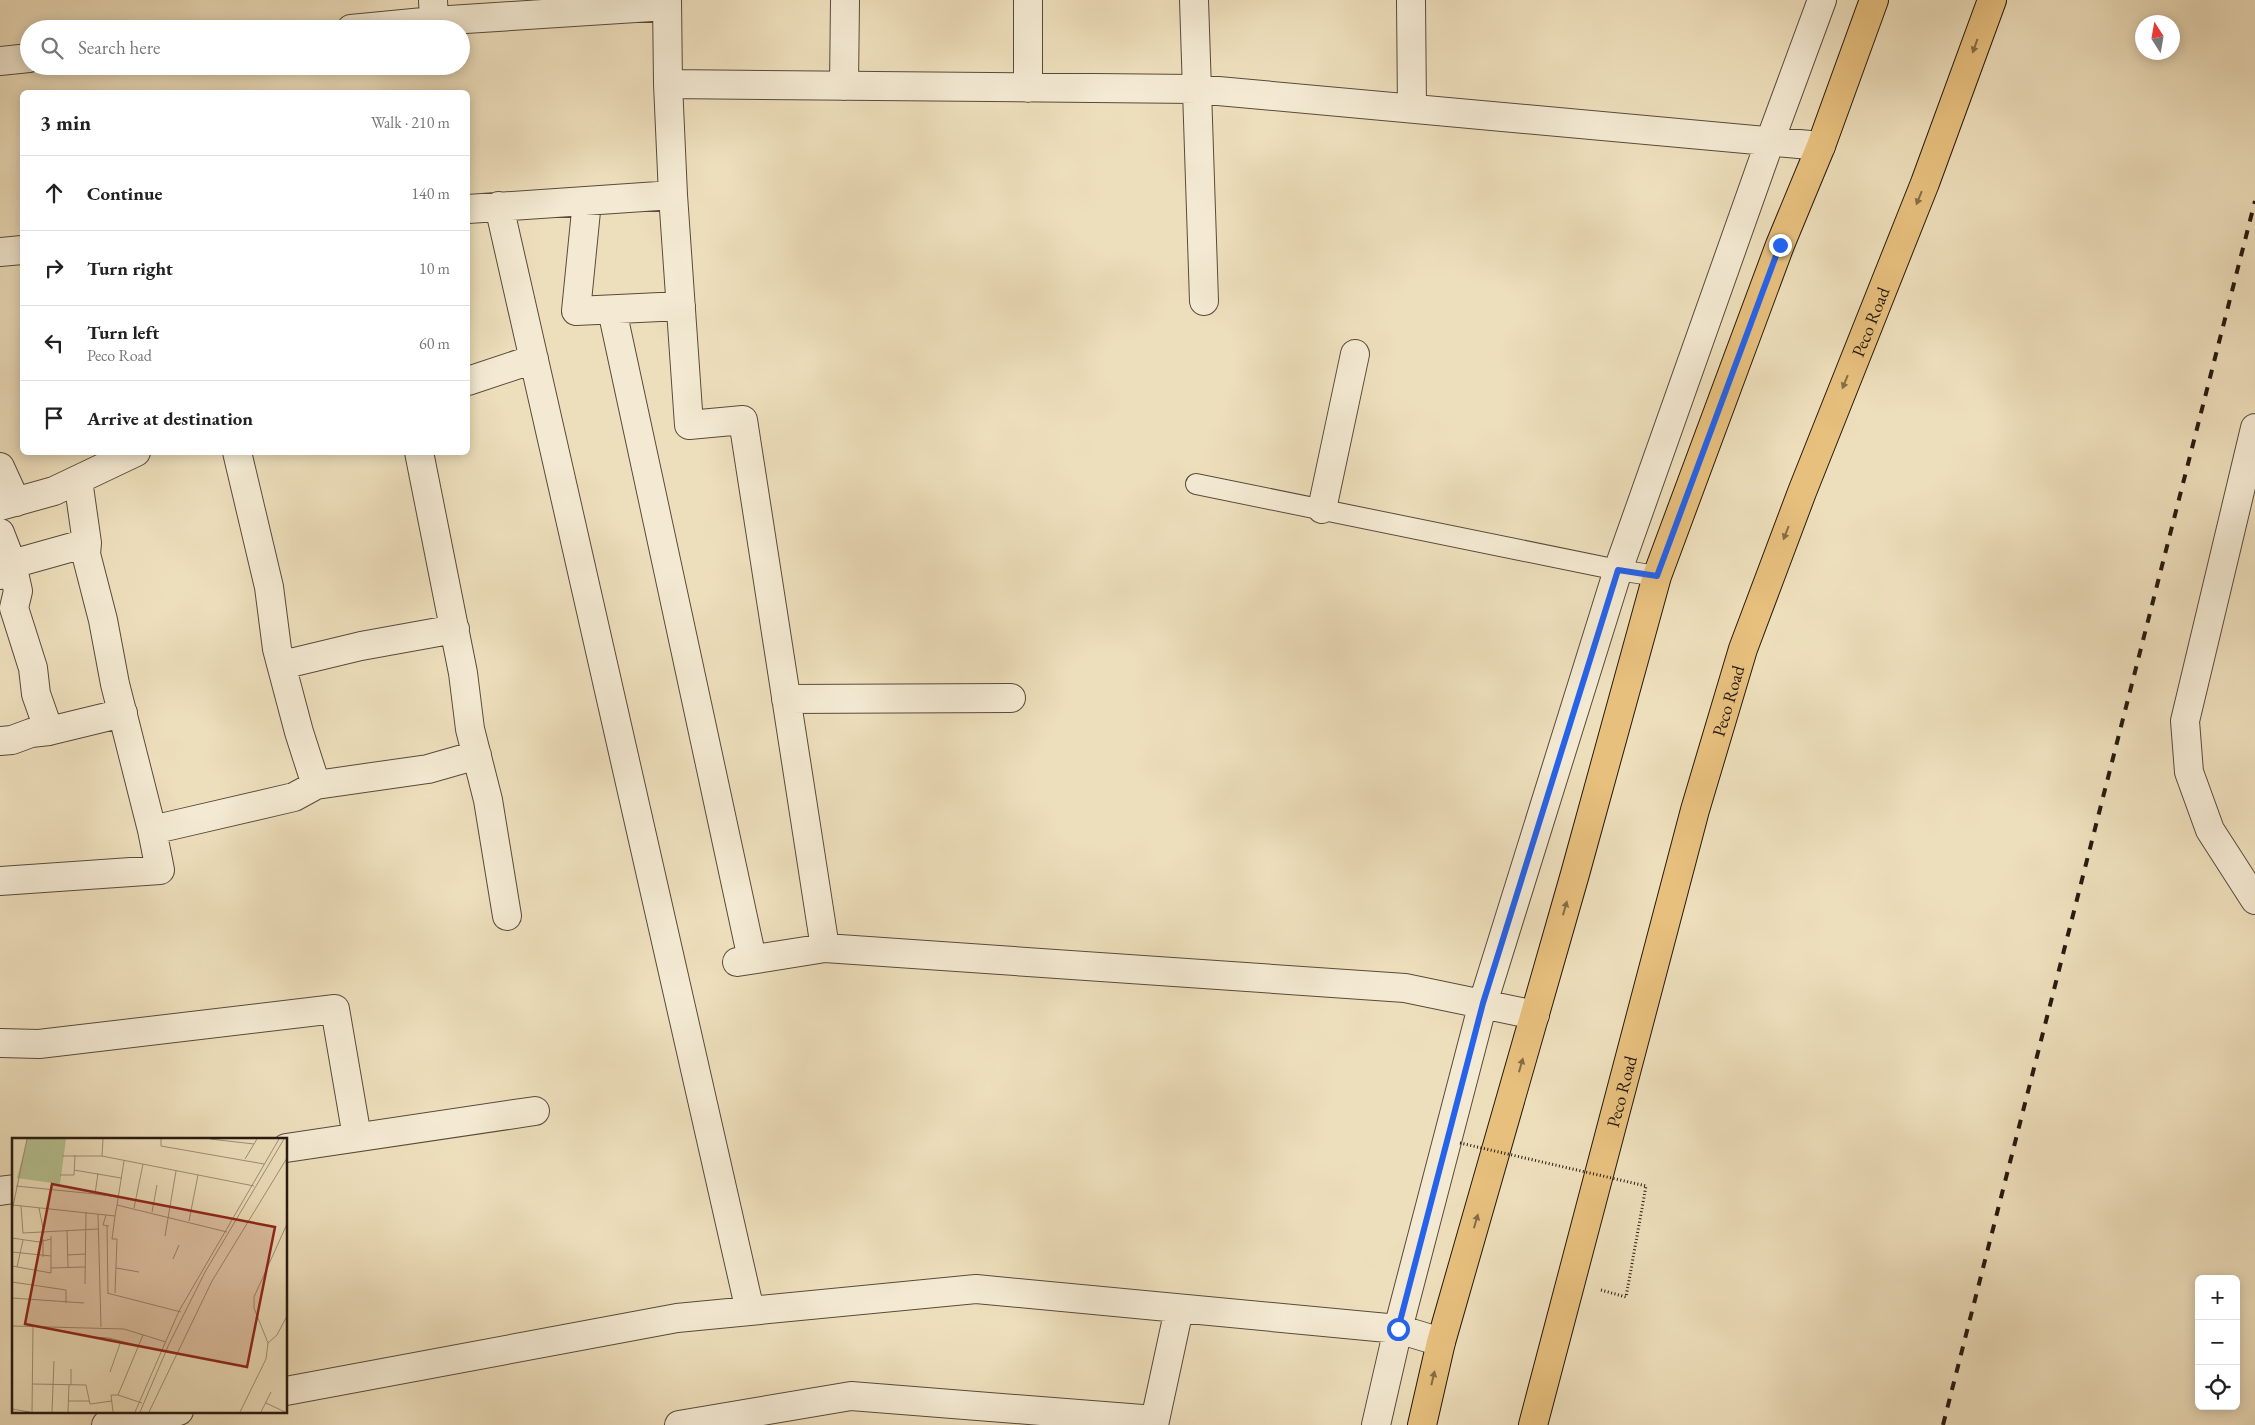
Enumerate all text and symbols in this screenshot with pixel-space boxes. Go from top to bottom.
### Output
north arrow [2135,15,2180,60]
search box [20,20,470,75]
icon: search [38,34,66,62]
text: Search here [78,35,160,60]
one-way arrow [1971,39,1979,54]
text: 3 min [40,109,91,136]
text: Walk · 210 m [371,112,450,133]
icon: ahead [40,179,68,207]
text: Continue [87,181,162,206]
text: 140 m [411,183,450,204]
one-way arrow [1914,191,1922,205]
route end [1769,234,1792,257]
icon: right [40,254,68,282]
text: Turn right [87,256,173,281]
text: 10 m [419,258,450,279]
street label: Peco Road [1846,283,1894,360]
text: Turn left [87,320,159,345]
icon: left [40,329,68,357]
text: 60 m [419,333,450,354]
text: Peco Road [87,345,152,366]
one-way arrow [1841,375,1849,389]
icon: arrive [40,404,68,432]
text: Arrive at destination [87,406,253,431]
one-way arrow [1782,526,1790,541]
street label: Peco Road [1706,662,1749,739]
one-way arrow [1562,901,1570,916]
street label: Peco Road [1600,1052,1642,1130]
one-way arrow [1517,1057,1525,1072]
inset map [12,1138,288,1412]
one-way arrow [1472,1213,1480,1229]
map controls [2195,1275,2240,1410]
button: + [2195,1275,2240,1320]
route start [1387,1318,1410,1341]
button: − [2195,1320,2240,1365]
button: locate [2195,1365,2240,1410]
one-way arrow [1429,1370,1437,1385]

